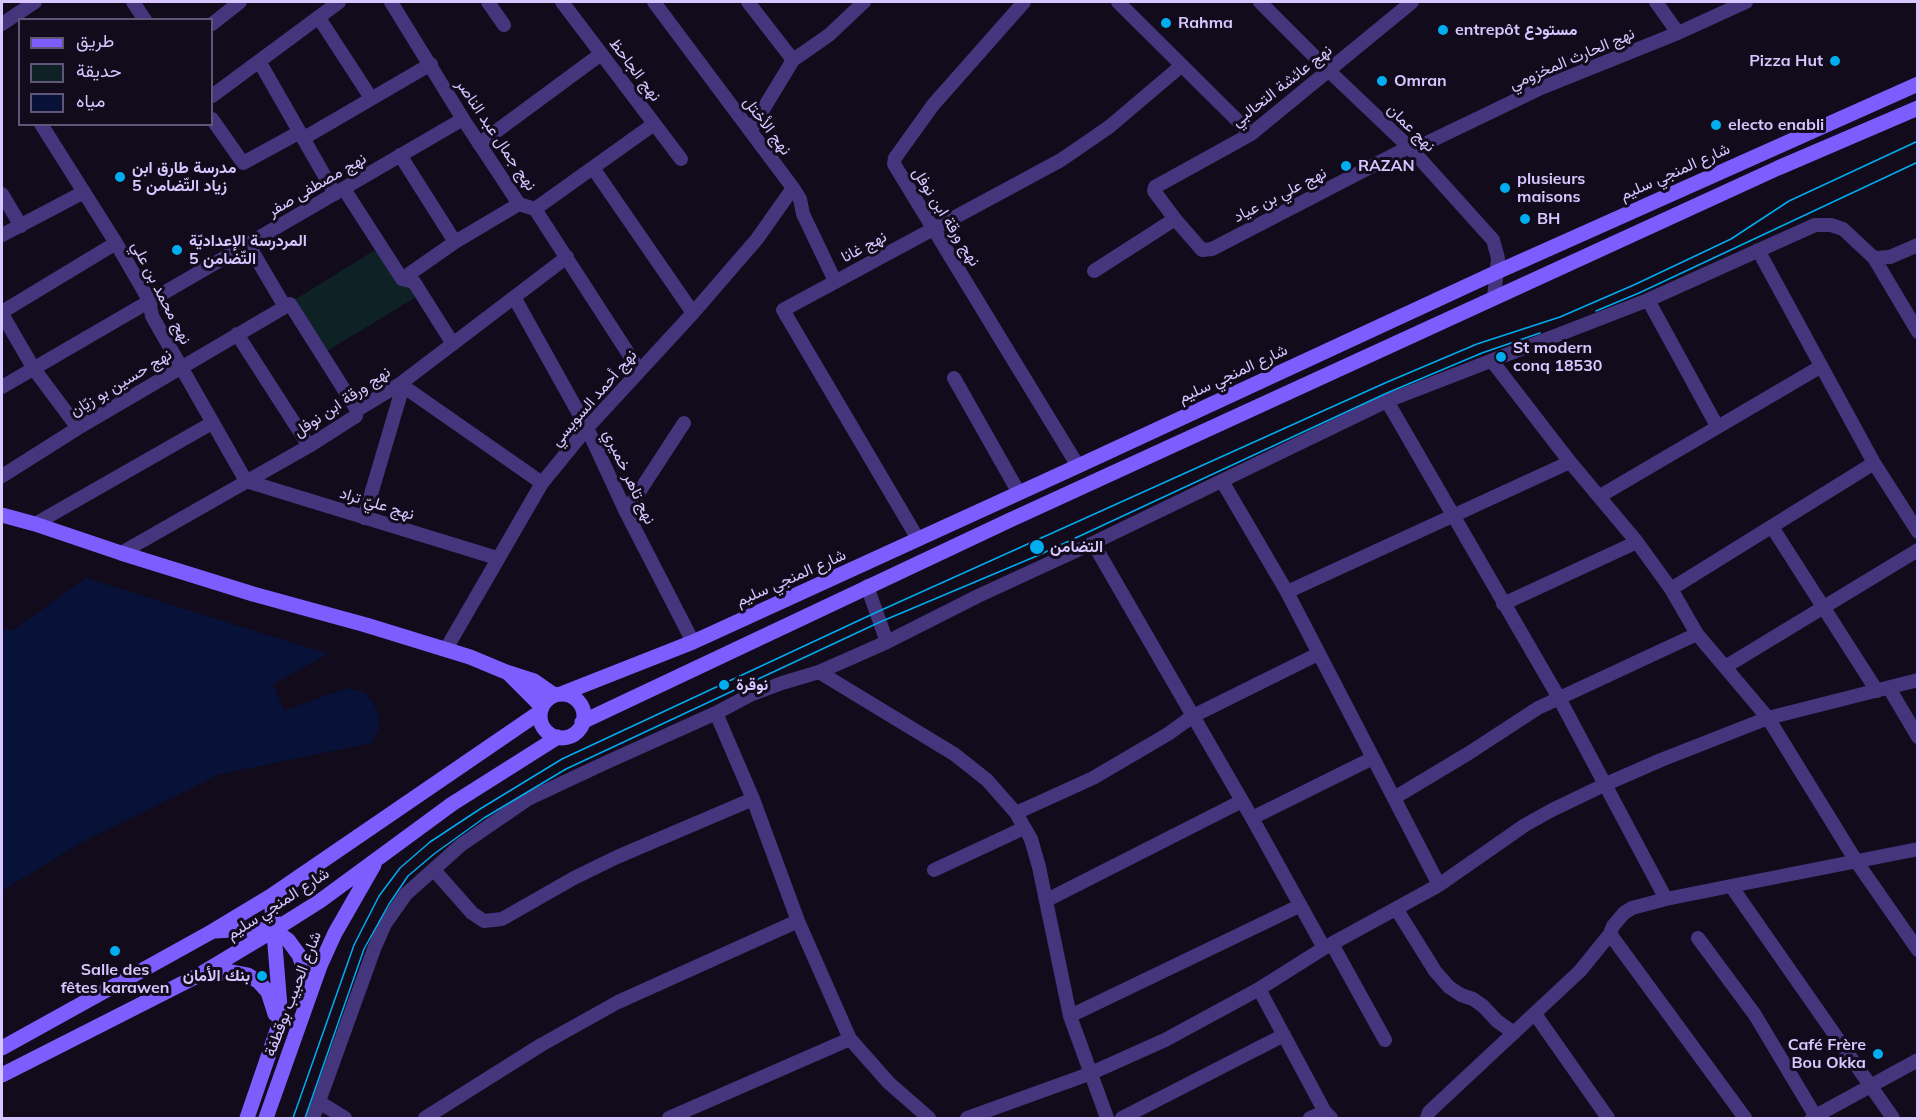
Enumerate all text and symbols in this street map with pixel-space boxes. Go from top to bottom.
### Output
place label: Rahma [1178,13,1233,33]
marker: Rahma [1159,16,1173,30]
legend [18,18,213,126]
place label: entrepôt مستودع [1455,20,1578,40]
marker: entrepôt مستودع [1436,23,1450,37]
street label: نهج الحارث المخزومي [1506,24,1638,94]
text: طريق [76,29,114,52]
street label: نهج الجاحظ [605,35,665,105]
street label: نهج عائشة التحالبي [1228,41,1336,131]
place label: Pizza Hut [1749,51,1823,71]
marker: Pizza Hut [1828,54,1842,68]
text: حديقة [76,59,122,82]
place label: Omran [1394,71,1447,91]
marker: Omran [1375,74,1389,88]
street label: نهج جمال عبد الناصر [452,76,540,194]
text: مياه [76,89,105,112]
street label: نهج الأختل [739,93,795,159]
street label: نهج عمان [1383,100,1439,156]
place label: electo enabli [1728,115,1824,135]
marker: electo enabli [1709,118,1723,132]
street label: شارع المنجي سليم [1617,139,1733,205]
street label: نهج مصطفى صفر [264,149,370,221]
place label: RAZAN [1358,156,1415,176]
place label: مدرسة طارق ابن زياد التّضامن 5 [132,158,236,196]
marker: RAZAN [1339,159,1353,173]
street label: نهج علي بن عياد [1230,163,1330,227]
street label: نهج ورقة ابن نوفل [908,164,984,270]
place label: plusieurs maisons [1517,169,1585,207]
marker: مدرسة طارق ابن زياد التّضامن 5 [113,170,127,184]
marker: plusieurs maisons [1498,181,1512,195]
place label: BH [1537,209,1560,229]
marker: BH [1518,212,1532,226]
street label: نهج غانا [838,227,890,267]
place label: المردرسة الإعداديّة التّضامن 5 [189,231,307,269]
street label: نهج محمد بن علي [127,238,195,348]
marker: المردرسة الإعداديّة التّضامن 5 [170,243,184,257]
place label: St modern conq 18530 [1513,338,1602,376]
street label: شارع المنجي سليم [1175,340,1291,408]
street label: نهج حسين بو زيّان [67,345,175,421]
street label: نهج أحمد السويسي [547,346,641,450]
marker: St modern conq 18530 [1494,350,1508,364]
street label: نهج ورقة ابن نوفل [290,362,394,442]
street label: نهج تاهر خميري [599,427,659,527]
street label: نهج عليّ تراد [337,484,417,524]
place label: التضامن [1050,537,1103,557]
marker: التضامن [1028,538,1046,556]
street label: شارع المنجي سليم [733,545,849,611]
place label: نوقرة [736,675,768,695]
marker: نوقرة [717,678,731,692]
street label: شارع المنجي سليم [223,864,333,944]
street label: شارع الحبيب بوقطفة [260,929,326,1059]
marker: Salle des fêtes karawen [108,944,122,958]
place label: Salle des fêtes karawen [61,960,169,998]
place label: بنك الأمان [183,966,250,986]
marker: بنك الأمان [255,969,269,983]
place label: Café Frère Bou Okka [1788,1035,1866,1073]
marker: Café Frère Bou Okka [1871,1047,1885,1061]

